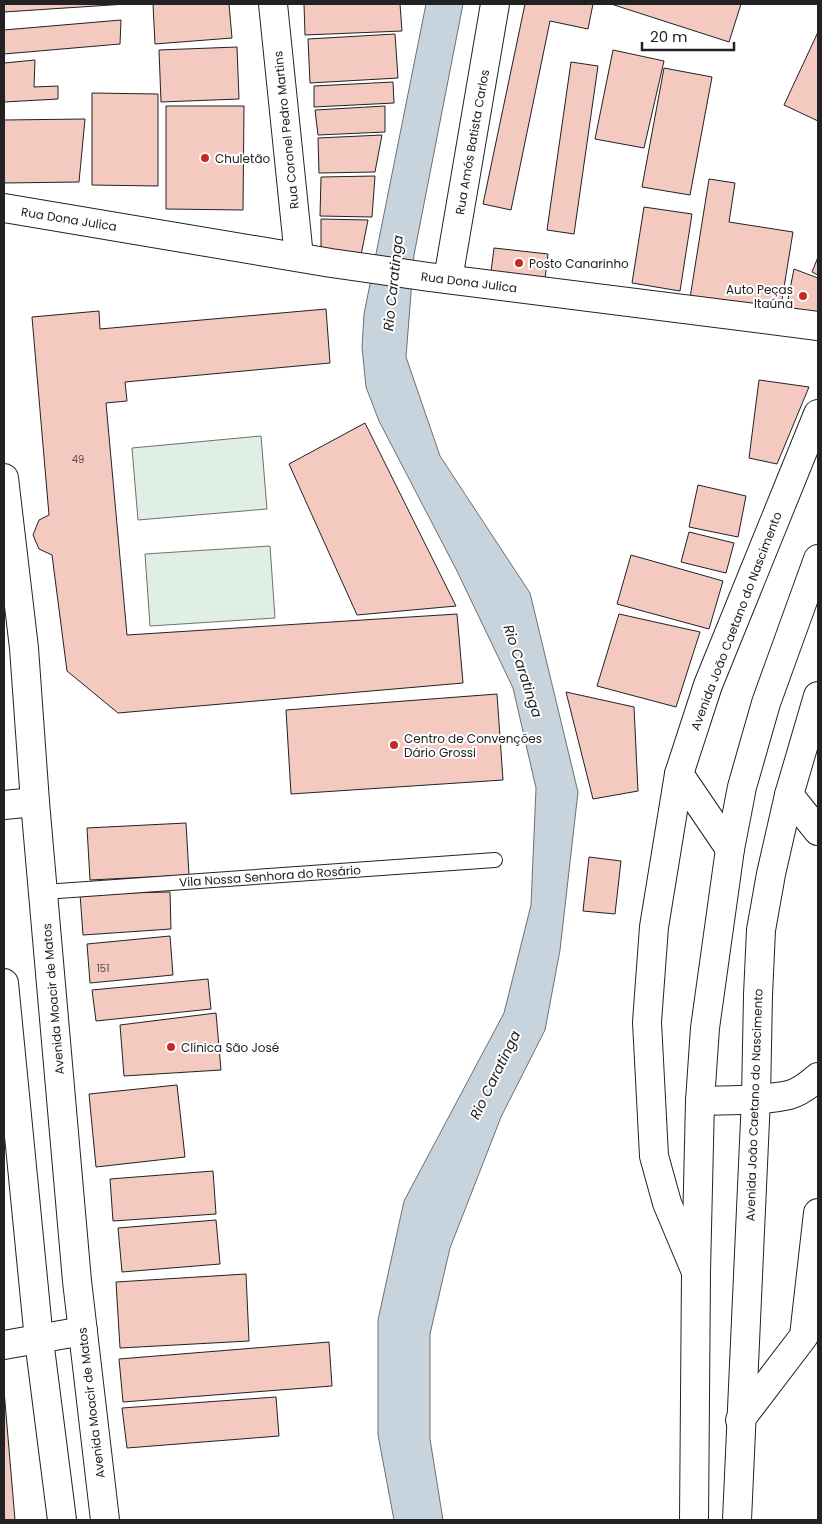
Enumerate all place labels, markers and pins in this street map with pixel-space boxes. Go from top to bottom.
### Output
place label: Chuletão [215,150,270,167]
marker: Chuletão [199,152,211,164]
place label: Posto Canarinho [529,255,629,272]
marker: Posto Canarinho [513,257,525,269]
place label: Auto Peças Itaúna [726,281,793,312]
marker: Auto Peças Itaúna [797,290,809,302]
place label: Centro de Convenções Dário Grossi [404,730,542,761]
marker: Centro de Convenções Dário Grossi [388,739,400,751]
place label: Clínica São José [181,1039,279,1056]
marker: Clínica São José [165,1041,177,1053]

